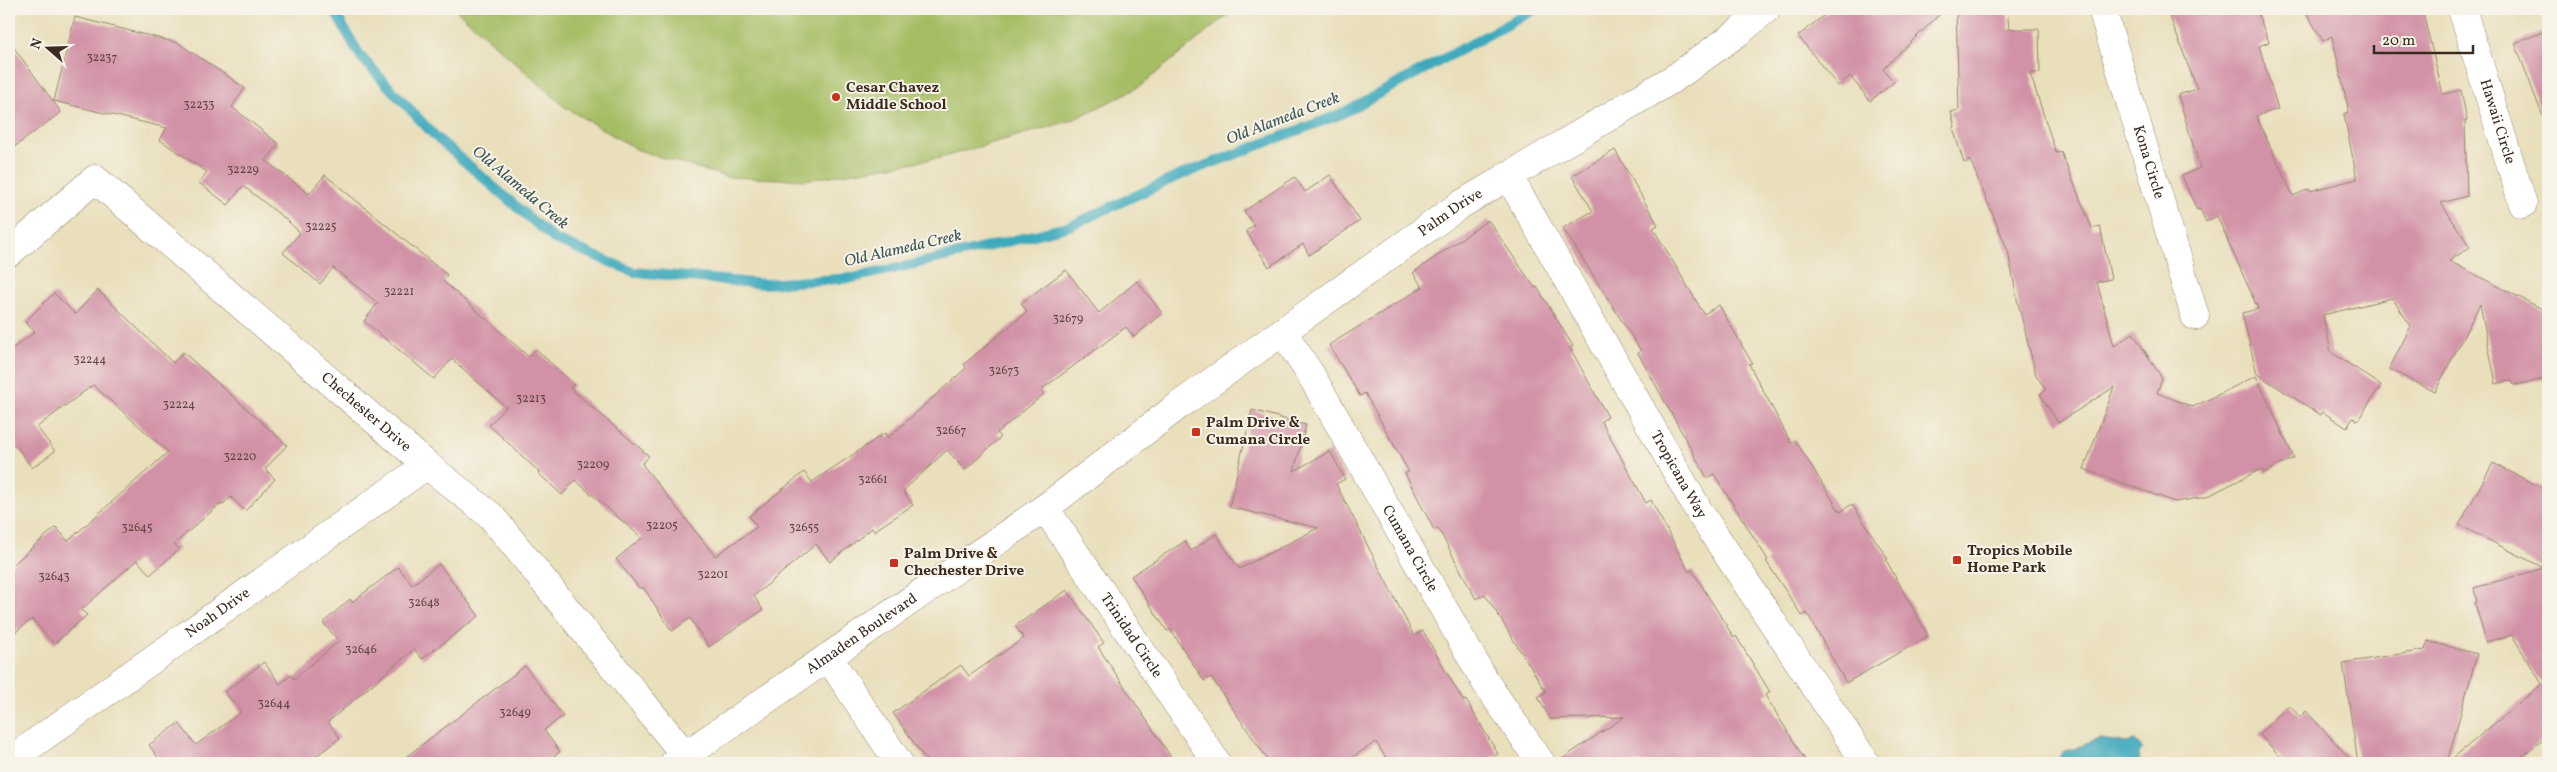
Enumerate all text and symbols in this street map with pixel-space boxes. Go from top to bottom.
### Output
north arrow [22,22,72,72]
scale bar [2374,22,2473,54]
text: 20 m [2382,31,2415,52]
text: N [27,36,48,52]
house number: 32237 [87,50,118,66]
street label: Hawaii Circle [2474,76,2520,167]
place label: Cesar Chavez Middle School [846,78,947,116]
water label: Old Alameda Creek [1223,87,1343,151]
marker: Cesar Chavez Middle School [830,91,842,103]
house number: 32233 [184,97,214,113]
street label: Kona Circle [2127,123,2169,201]
water label: Old Alameda Creek [467,141,573,235]
house number: 32229 [227,162,259,178]
street label: Palm Drive [1414,183,1487,242]
house number: 32225 [305,219,337,235]
water label: Old Alameda Creek [842,225,964,273]
house number: 32221 [384,284,414,300]
house number: 32679 [1053,311,1083,327]
house number: 32244 [73,352,107,368]
house number: 32673 [989,363,1019,379]
street label: Chechester Drive [316,368,416,457]
house number: 32213 [516,391,546,407]
house number: 32224 [163,397,195,413]
place label: Palm Drive & Cumana Circle [1206,413,1311,451]
house number: 32667 [936,423,966,439]
marker: Palm Drive & Cumana Circle [1190,426,1202,438]
street label: Tropicana Way [1645,427,1712,523]
house number: 32220 [224,449,256,465]
house number: 32209 [577,457,609,473]
house number: 32661 [858,472,888,488]
street label: Cumana Circle [1377,501,1443,596]
house number: 32205 [646,518,678,534]
house number: 32645 [122,520,153,536]
house number: 32655 [789,520,819,536]
place label: Tropics Mobile Home Park [1967,541,2073,579]
place label: Palm Drive & Chechester Drive [904,544,1025,582]
marker: Tropics Mobile Home Park [1951,554,1963,566]
marker: Palm Drive & Chechester Drive [888,557,900,569]
house number: 32201 [698,567,728,583]
house number: 32643 [38,569,70,585]
street label: Noah Drive [181,583,255,643]
street label: Almaden Boulevard [802,588,922,680]
street label: Trinidad Circle [1095,589,1167,682]
house number: 32648 [408,595,440,611]
house number: 32646 [345,642,377,658]
house number: 32644 [258,696,290,712]
house number: 32649 [499,705,531,721]

